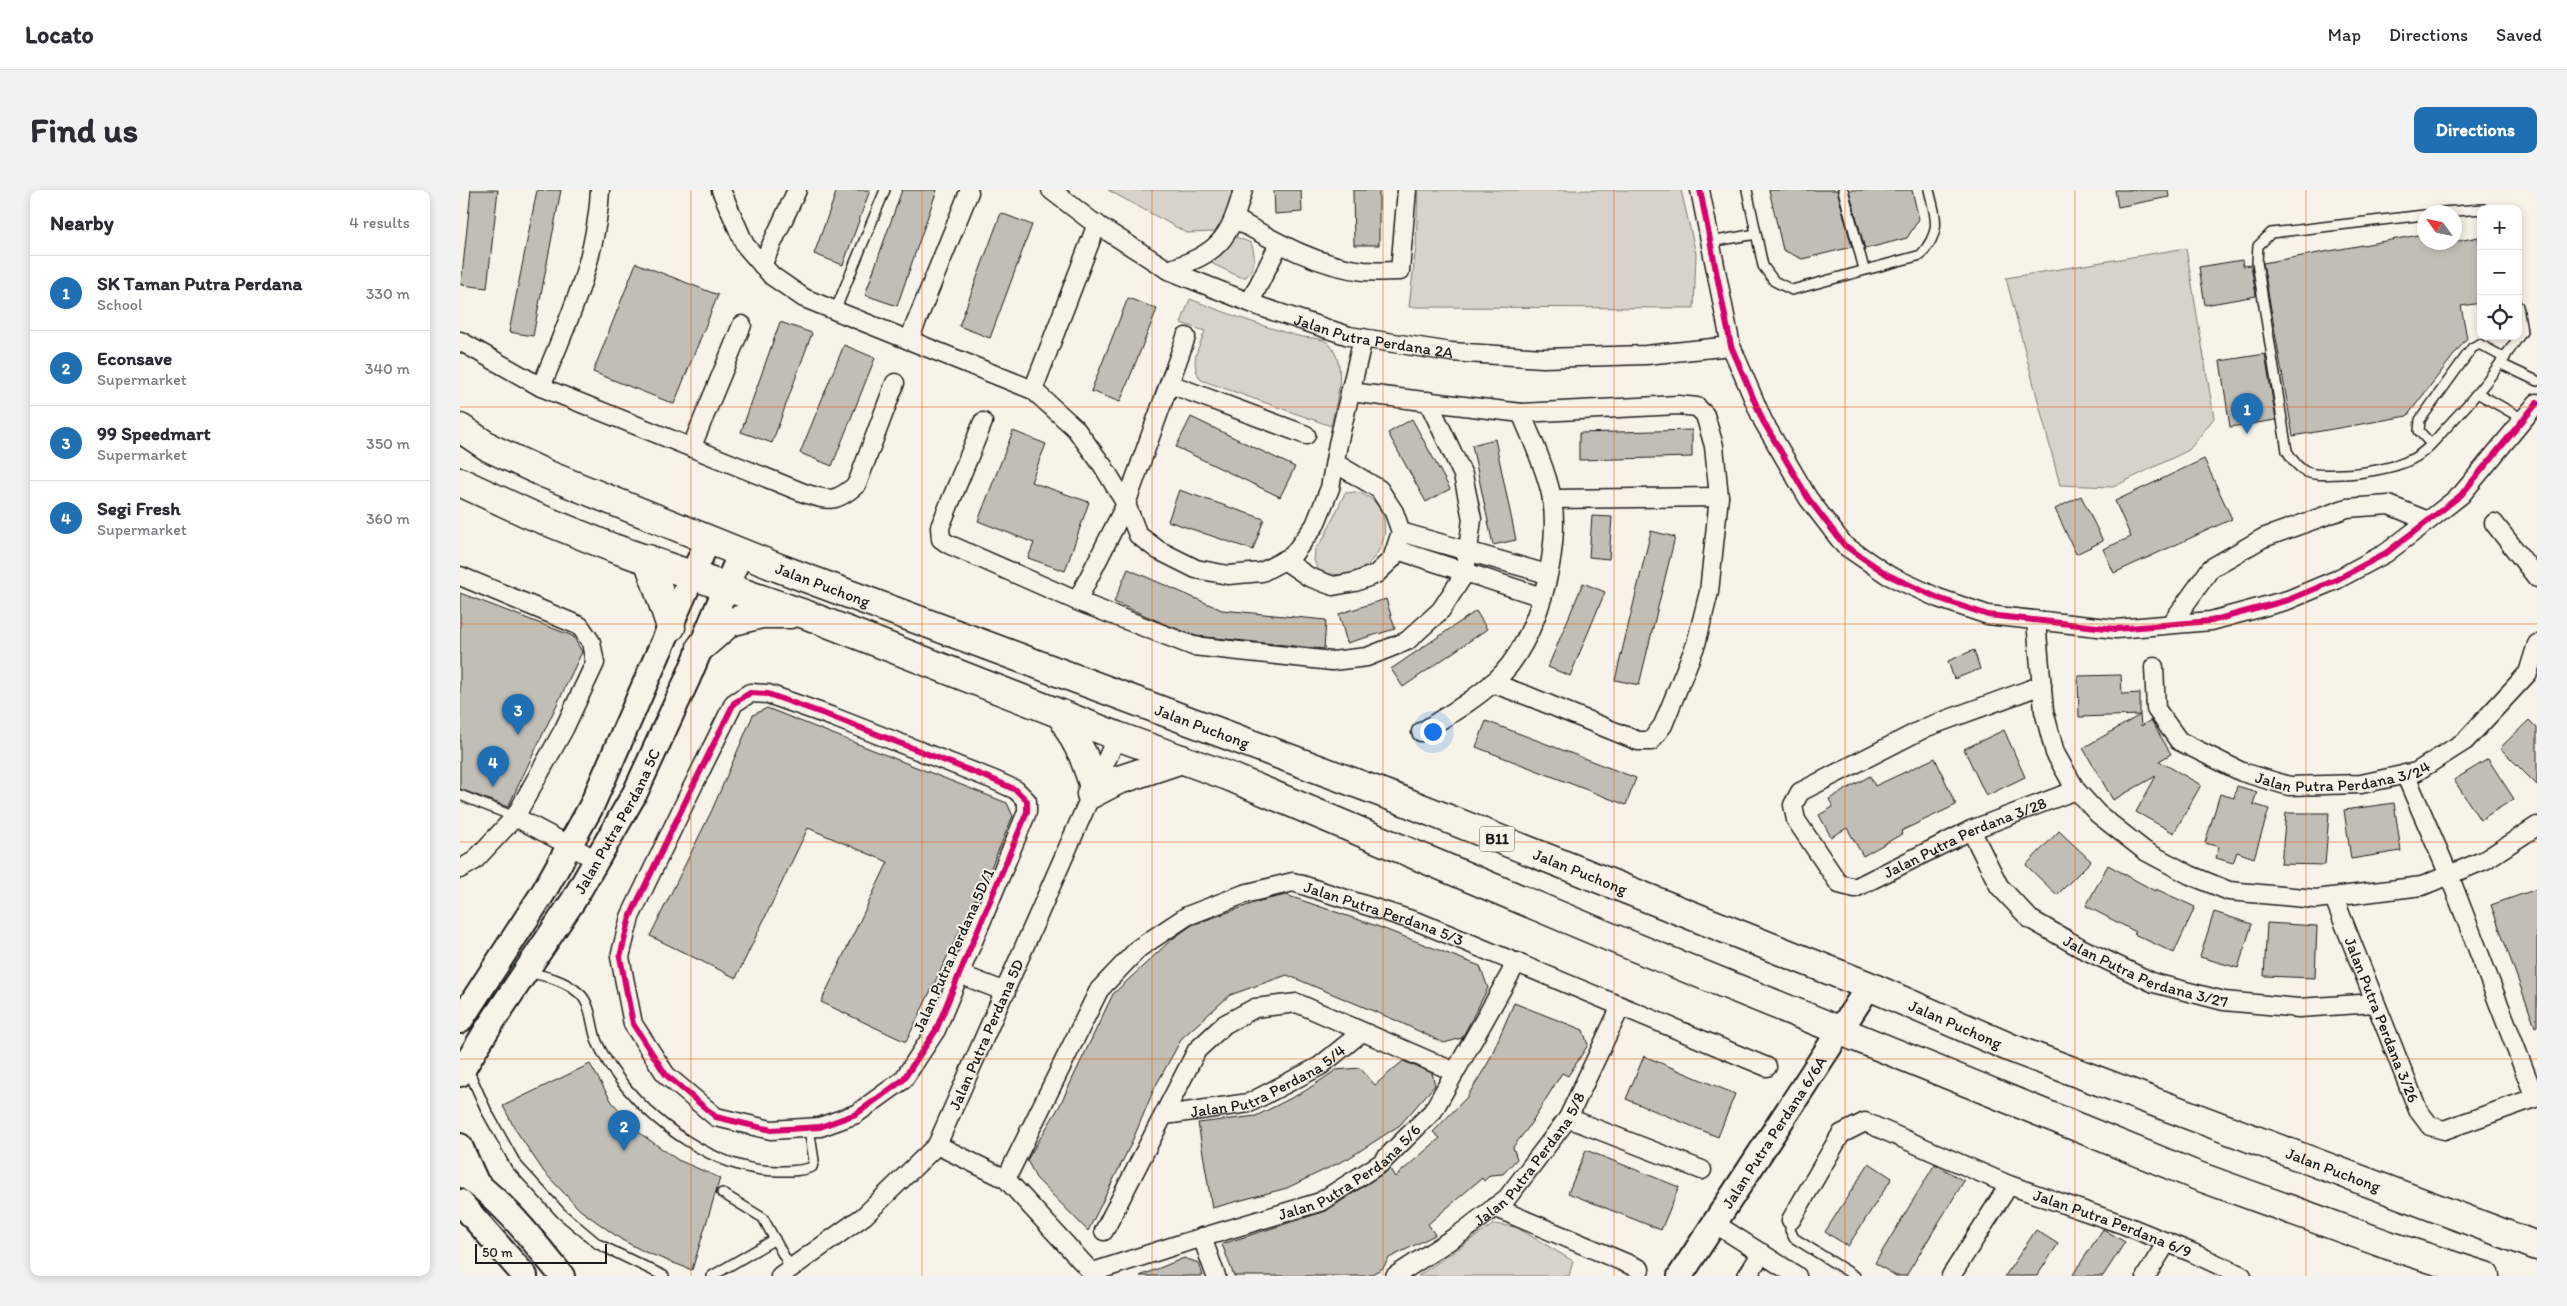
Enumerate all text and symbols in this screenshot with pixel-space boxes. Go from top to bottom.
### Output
text: Locato [25,20,94,49]
text: Map [2328,24,2361,46]
text: Directions [2389,24,2468,46]
text: Saved [2496,24,2542,46]
button: Directions [2414,107,2537,153]
text: Find us [30,109,138,151]
north arrow [2417,205,2462,250]
map controls [2477,205,2522,340]
button: + [2477,205,2522,250]
text: Nearby [50,210,114,235]
text: 4 results [349,213,410,232]
button: − [2477,250,2522,295]
text: SK Taman Putra Perdana [97,272,302,295]
text: 1 [62,284,70,303]
text: 330 m [366,284,410,303]
text: School [97,295,143,314]
button: locate [2477,295,2522,340]
street label: Jalan Putra Perdana 2A [1292,310,1455,362]
text: Econsave [97,347,172,370]
text: 2 [62,359,70,378]
text: 340 m [365,359,410,378]
text: Supermarket [97,370,187,389]
pin: 1 [2231,393,2263,434]
text: 99 Speedmart [97,422,211,445]
text: 3 [62,434,70,453]
text: 350 m [366,434,410,453]
text: Supermarket [97,445,187,464]
text: Segi Fresh [97,497,181,520]
text: 4 [61,509,71,528]
text: 360 m [366,509,410,528]
text: Supermarket [97,520,187,539]
street label: Jalan Puchong [773,559,873,611]
pin: 3 [502,694,534,735]
street label: Jalan Puchong [1152,700,1253,753]
your location [1420,719,1446,745]
pin: 4 [477,746,509,787]
street label: Jalan Putra Perdana 5C [570,746,664,897]
street label: Jalan Putra Perdana 3/24 [2253,756,2434,796]
street label: Jalan Putra Perdana 3/28 [1880,793,2049,882]
road number: B11 [1480,826,1514,852]
street label: Jalan Puchong [1531,845,1631,899]
street label: Jalan Putra Perdana 5D/1 [909,866,997,1034]
street label: Jalan Putra Perdana 5/3 [1302,877,1467,950]
street label: Jalan Putra Perdana 3/27 [2060,931,2229,1011]
street label: Jalan Putra Perdana 3/26 [2341,935,2423,1105]
street label: Jalan Putra Perdana 5D [945,957,1027,1111]
street label: Jalan Puchong [1906,996,2006,1053]
street label: Jalan Putra Perdana 5/4 [1189,1040,1349,1121]
street label: Jalan Putra Perdana 6/6A [1718,1053,1831,1212]
street label: Jalan Putra Perdana 5/8 [1470,1089,1589,1230]
pin: 2 [608,1110,640,1151]
street label: Jalan Putra Perdana 5/6 [1276,1120,1425,1224]
street label: Jalan Puchong [2283,1143,2384,1197]
street label: Jalan Putra Perdana 6/9 [2031,1185,2195,1261]
scale bar [475,1241,608,1264]
text: 50 m [482,1244,513,1261]

